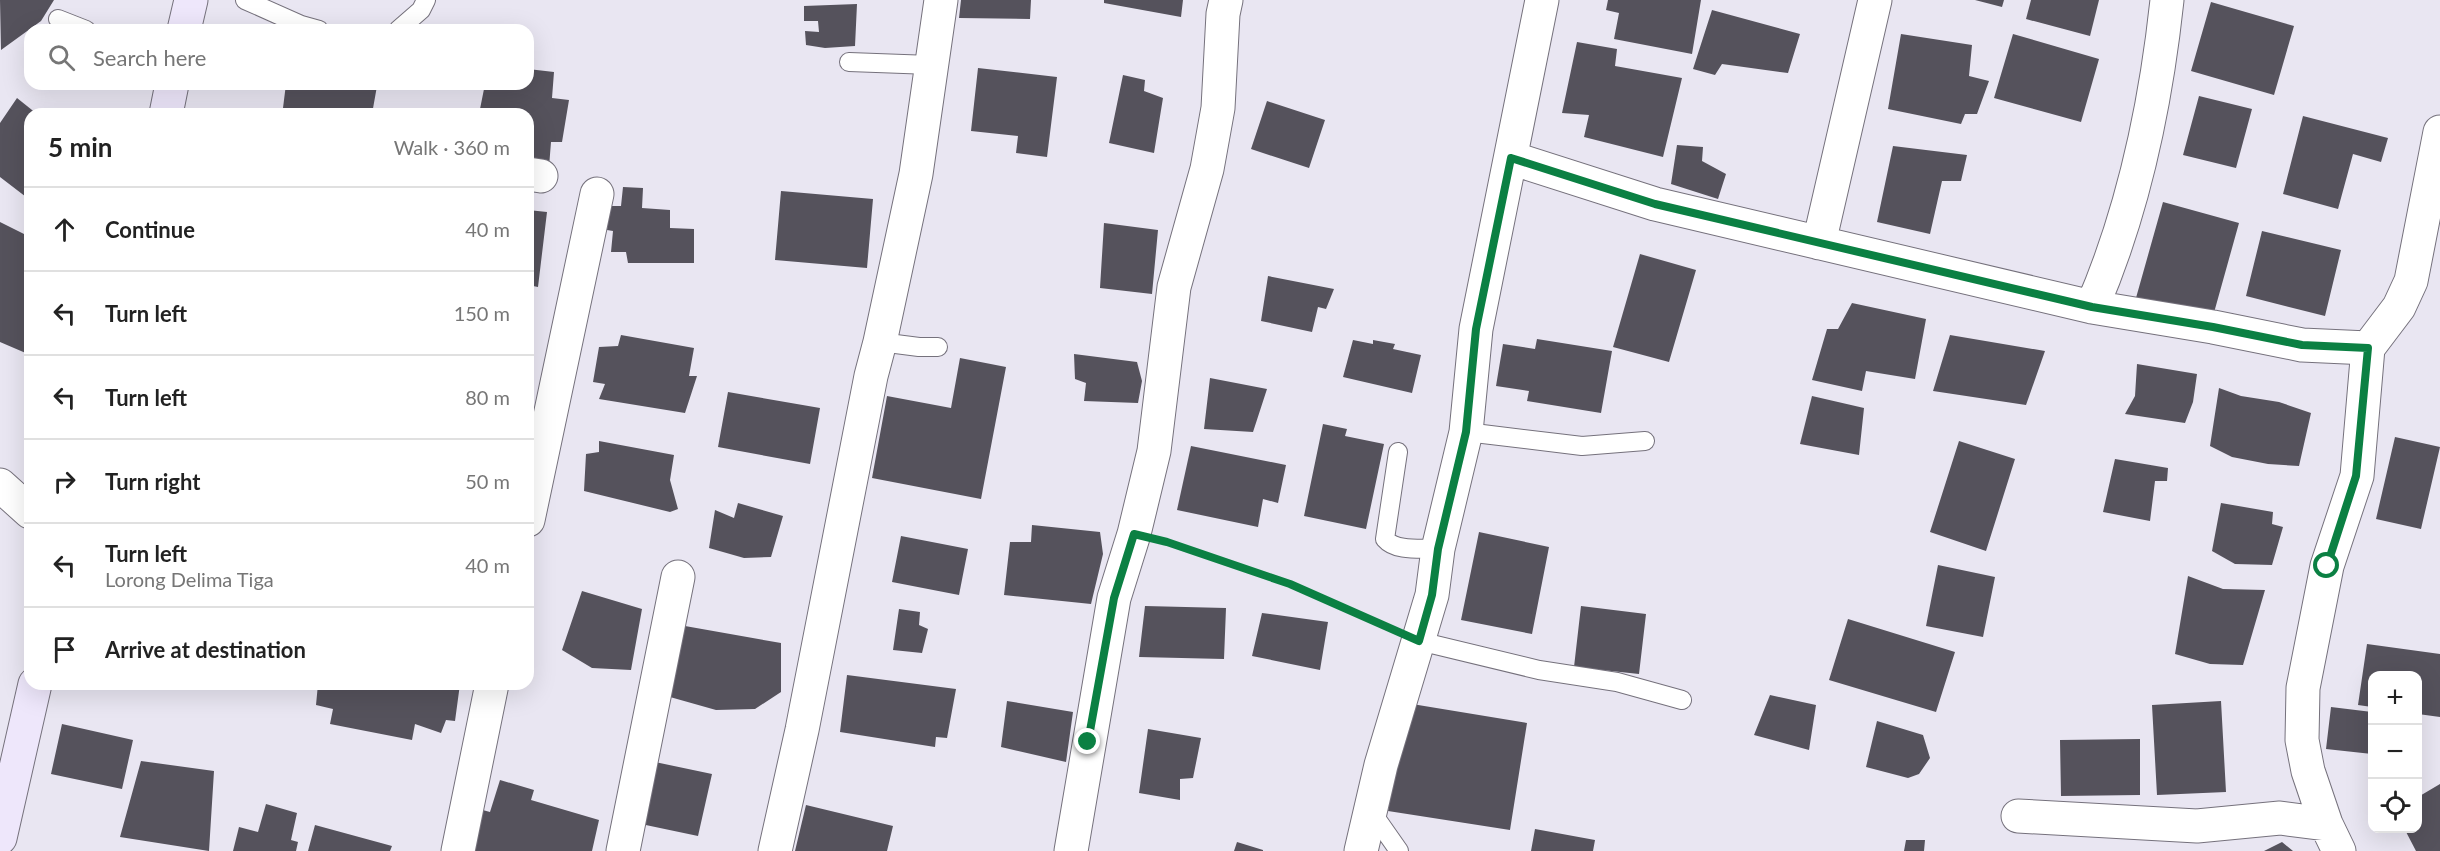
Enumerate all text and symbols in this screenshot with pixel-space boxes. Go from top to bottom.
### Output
search box [24,24,534,90]
icon: search [45,41,78,74]
text: Search here [93,44,206,71]
text: 5 min [48,131,112,163]
text: Walk · 360 m [394,135,510,159]
icon: ahead [48,213,81,246]
text: Continue [105,216,195,243]
text: 40 m [465,217,510,241]
icon: left [48,297,81,330]
text: Turn left [105,300,187,327]
text: 150 m [454,301,510,325]
icon: left [48,381,81,414]
text: Turn left [105,384,187,411]
text: 80 m [465,385,510,409]
icon: right [48,465,81,498]
text: Turn right [105,468,200,495]
text: 50 m [465,469,510,493]
text: Turn left [105,540,187,567]
icon: left [48,549,81,582]
route start [2313,552,2339,578]
text: 40 m [465,553,510,577]
text: Lorong Delima Tiga [105,567,274,591]
icon: arrive [48,633,81,666]
text: Arrive at destination [105,636,306,663]
map controls [2368,671,2422,833]
button: + [2368,671,2422,725]
button: − [2368,725,2422,779]
route end [1074,728,1100,754]
button: locate [2368,779,2422,833]

